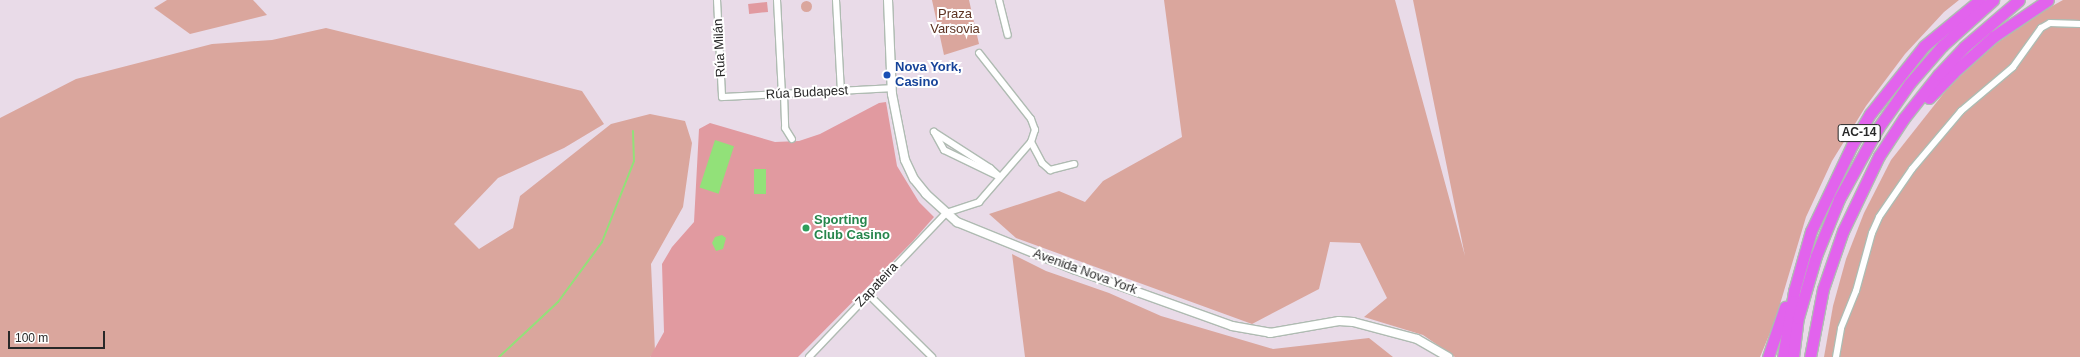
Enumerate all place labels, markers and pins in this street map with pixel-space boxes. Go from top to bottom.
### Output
place label: Nova York, Casino [895,60,962,91]
marker: Nova York, Casino [882,70,892,80]
place label: Sporting Club Casino [814,213,890,244]
marker: Sporting Club Casino [801,223,811,233]

